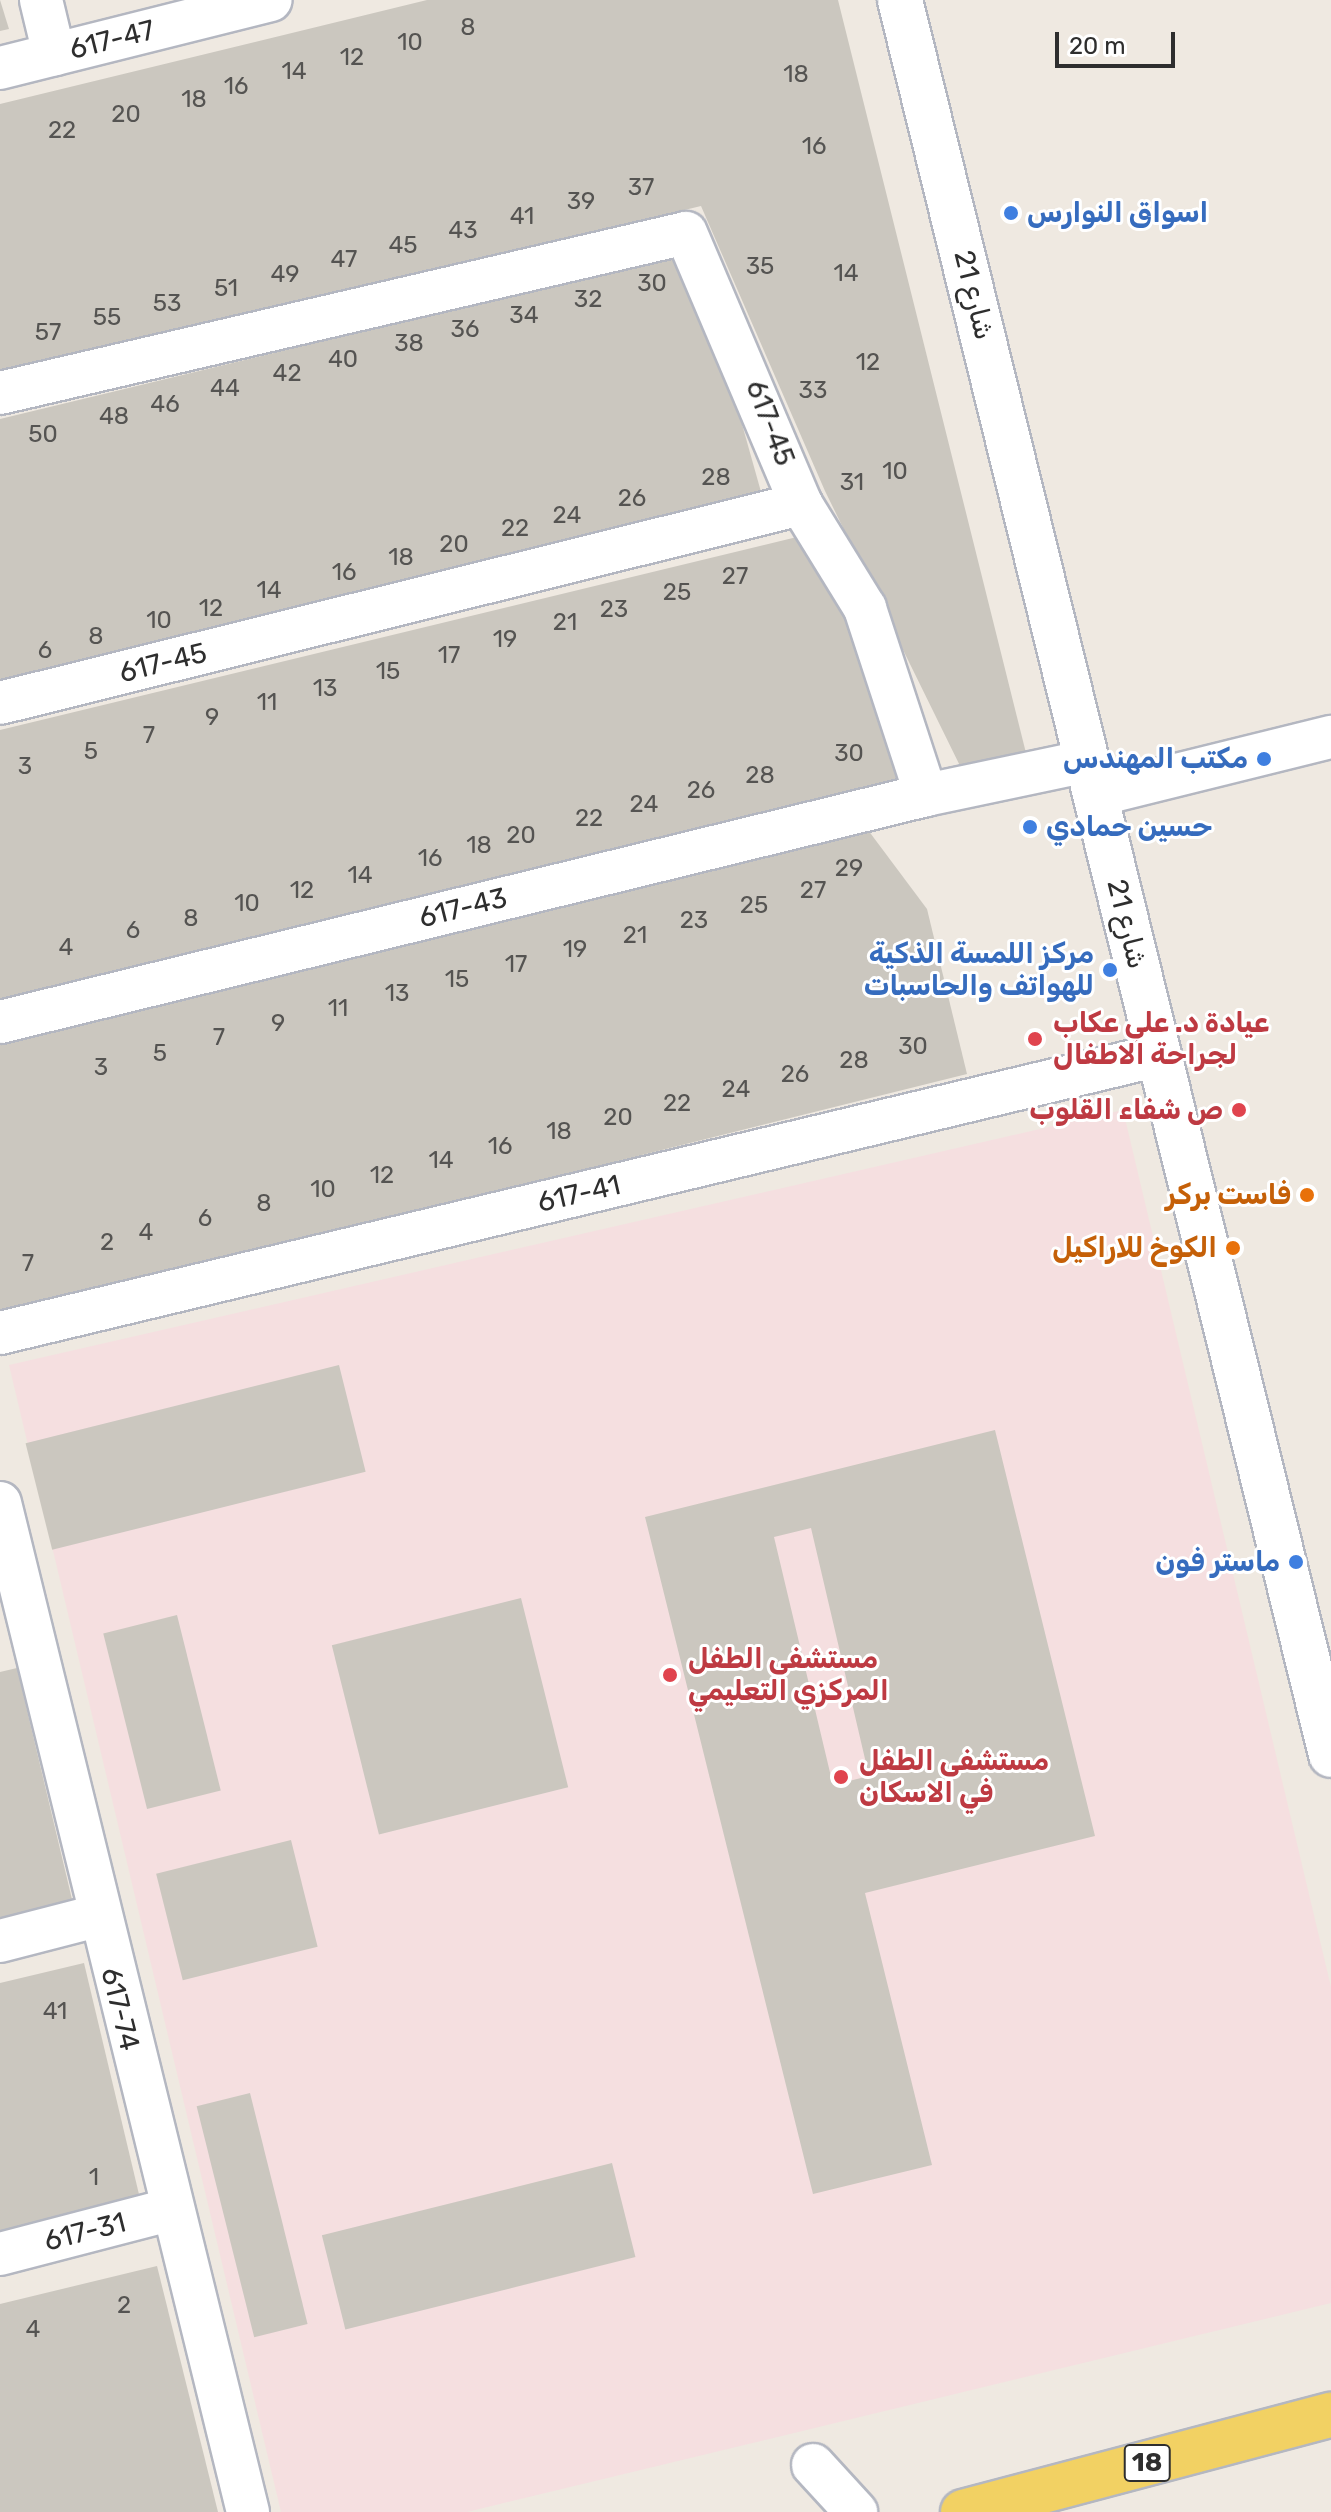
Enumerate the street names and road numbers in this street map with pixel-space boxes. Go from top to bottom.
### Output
street label: 617-47 [66,13,158,67]
street label: شارع 21 [947,247,1001,343]
street label: 617-45 [738,375,802,471]
street label: 617-45 [116,636,210,690]
street label: شارع 21 [1100,876,1154,972]
street label: 617-43 [416,881,510,935]
street label: 617-41 [534,1168,624,1220]
street label: 617-74 [94,1964,146,2054]
street label: 617-31 [41,2206,129,2258]
road number: 18 [1123,2441,1171,2485]

